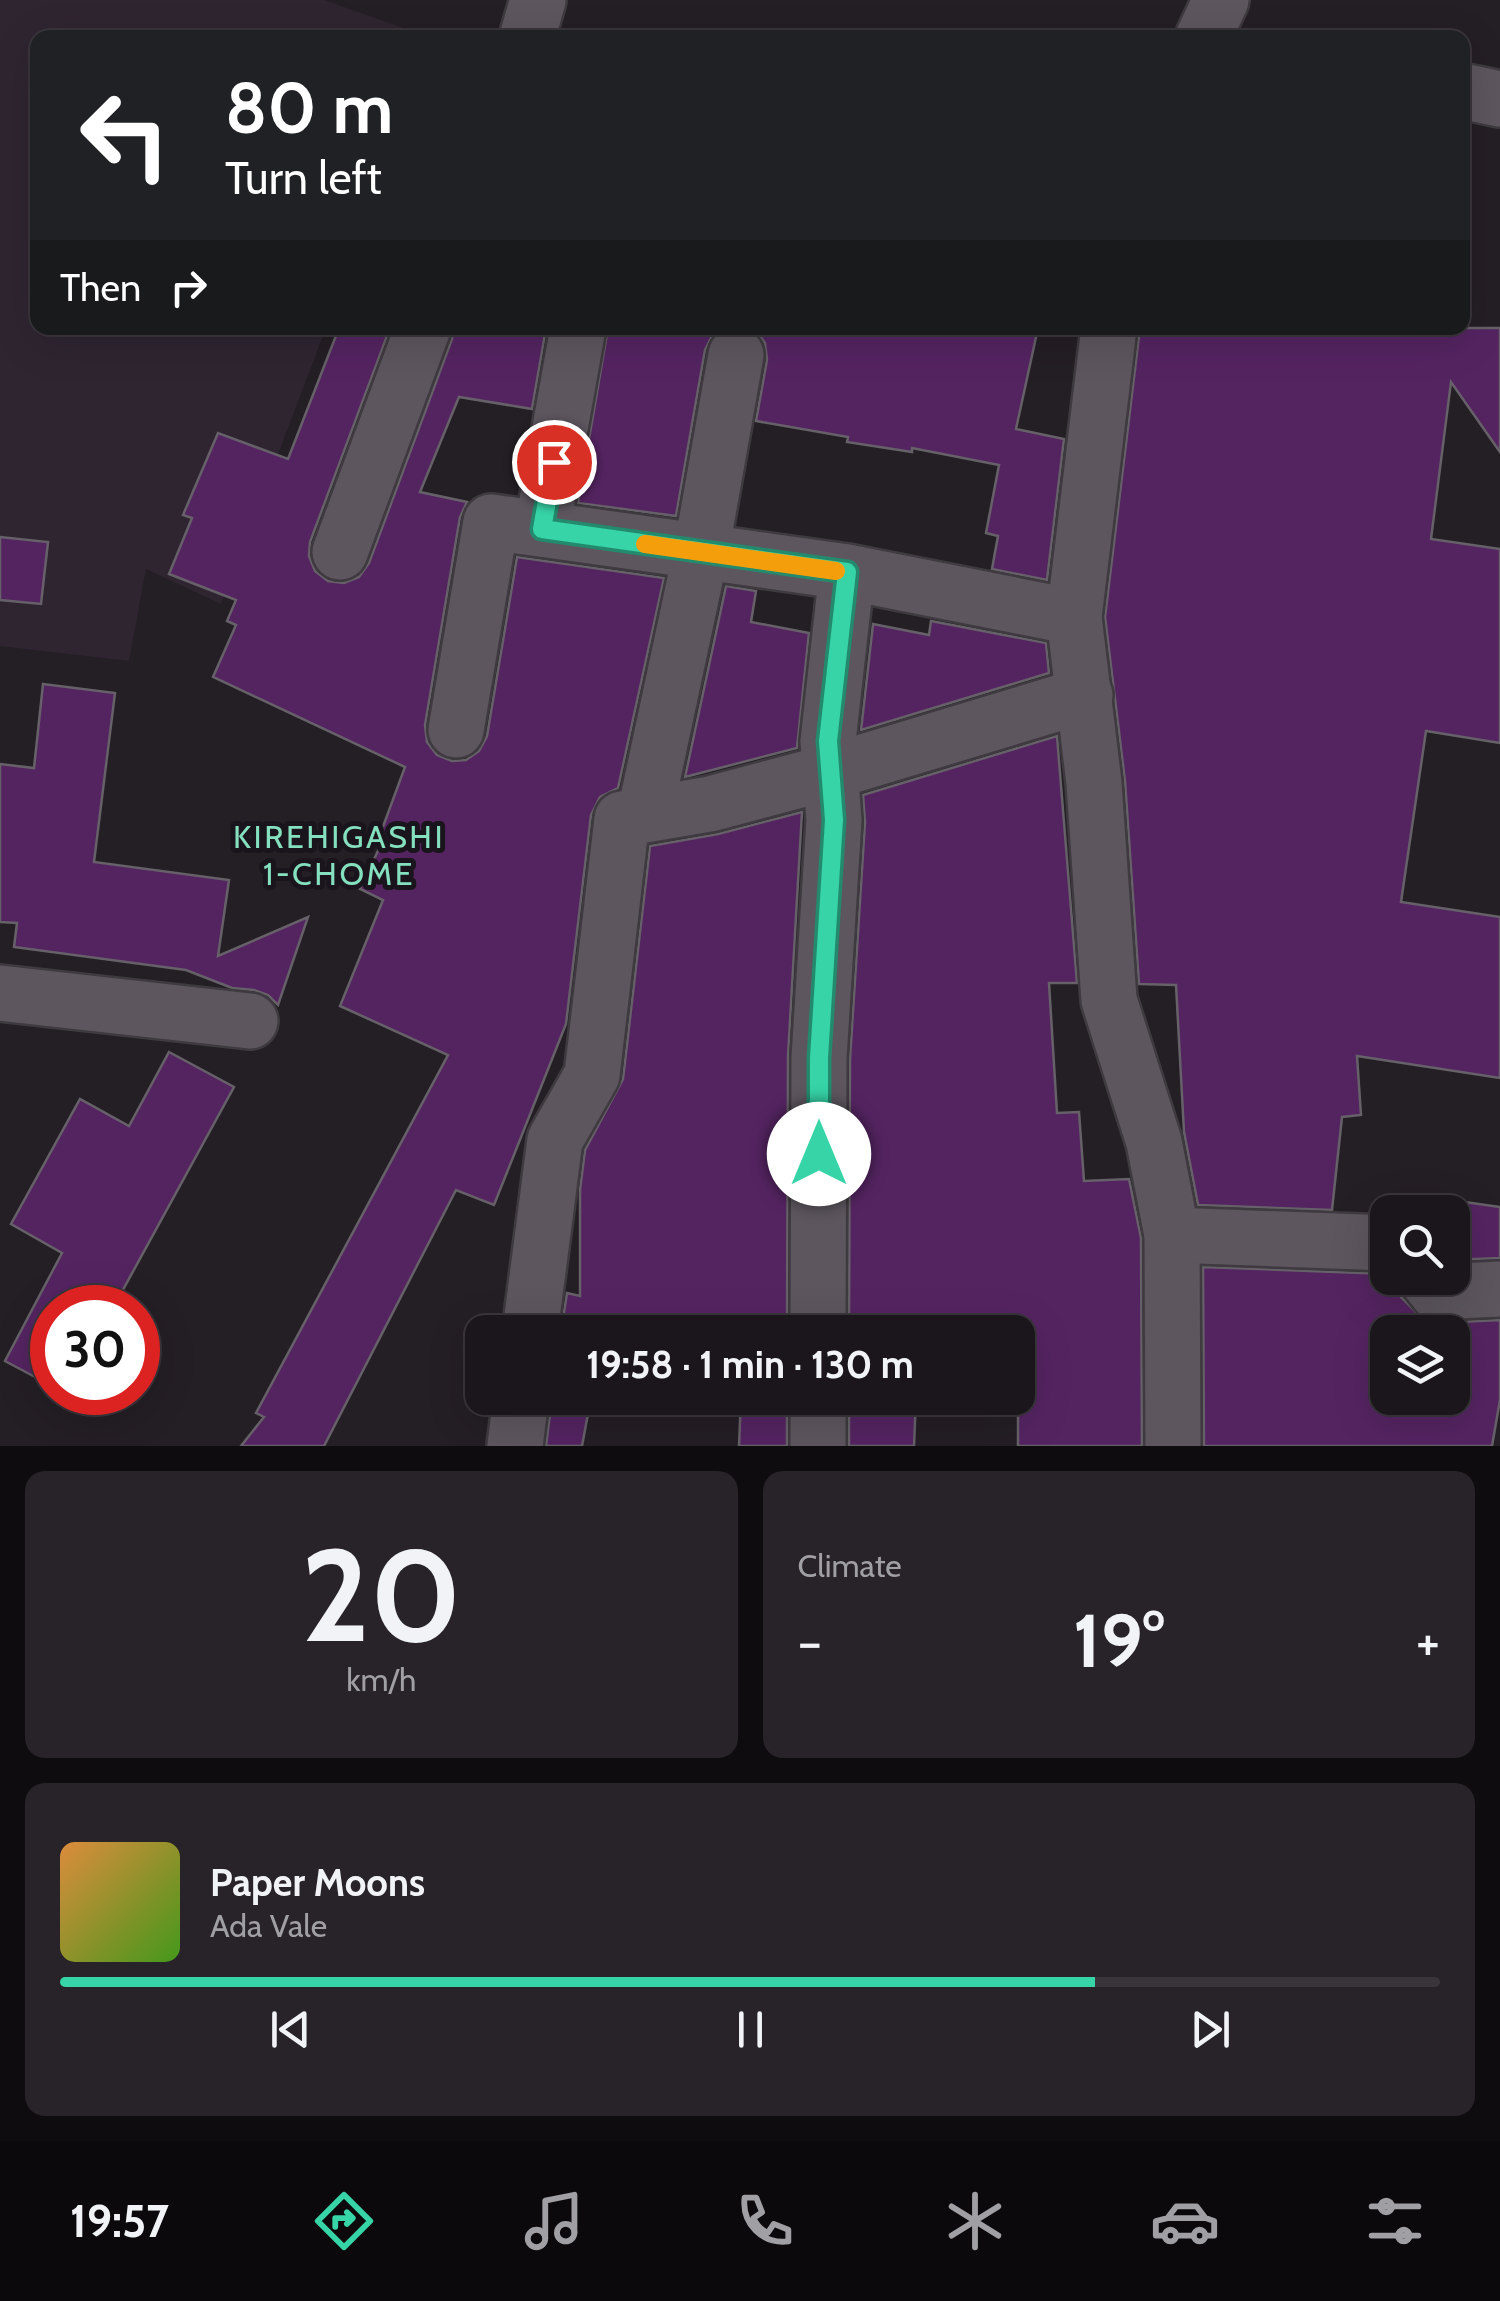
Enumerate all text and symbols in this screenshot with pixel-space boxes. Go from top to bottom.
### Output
text: 80 m [225,65,393,151]
icon: left [60,70,190,200]
text: Turn left [225,151,382,205]
icon: right [161,260,216,315]
text: Then [60,264,141,311]
pin [512,420,597,505]
icon: arrive [527,435,582,490]
district label: KIREHIGASHI 1-CHOME [233,817,445,893]
position arrow [767,1102,871,1206]
map controls [1370,1195,1470,1415]
button: search [1370,1195,1470,1295]
speed limit sign: 30 [30,1285,160,1415]
button: layers [1370,1315,1470,1415]
text: 19:58 · 1 min · 130 m [586,1341,914,1388]
text: 20 [301,1516,462,1674]
text: Climate [798,1546,902,1585]
text: 19° [1073,1595,1165,1686]
text: − [798,1608,822,1675]
text: + [1416,1608,1440,1675]
text: km/h [346,1660,416,1699]
text: Paper Moons [210,1859,425,1906]
text: Ada Vale [210,1906,327,1945]
icon: previous [263,2002,318,2057]
icon: pause [723,2002,778,2057]
icon: next [1183,2002,1238,2057]
icon: directions [309,2186,379,2256]
icon: music [519,2186,589,2256]
icon: phone [730,2186,800,2256]
icon: climate [940,2186,1010,2256]
icon: car [1150,2186,1220,2256]
icon: filters [1360,2186,1430,2256]
text: 19:57 [70,2194,169,2248]

